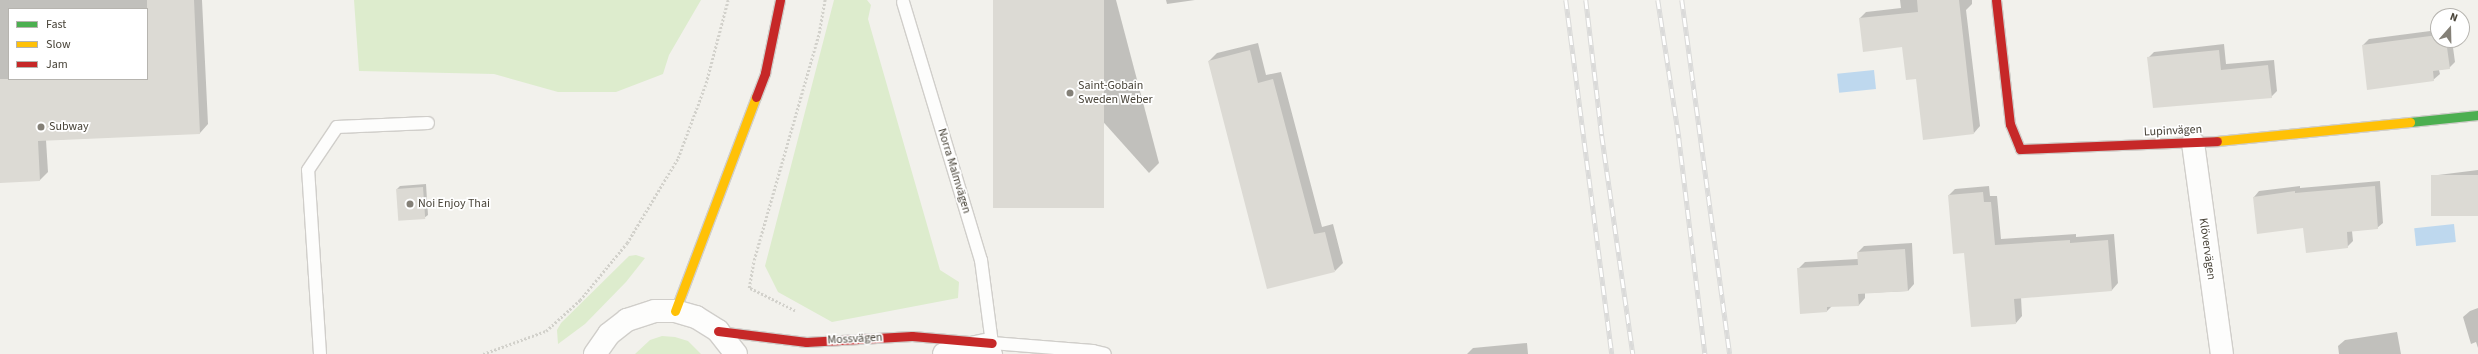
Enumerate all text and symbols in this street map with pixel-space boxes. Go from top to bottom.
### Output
legend [8,8,148,80]
north arrow [2430,8,2470,48]
text: N [2448,9,2460,25]
text: Fast [46,16,66,33]
text: Slow [46,36,71,53]
text: Jam [46,56,68,73]
place label: Saint-Gobain Sweden Weber [1078,79,1153,107]
marker: Saint-Gobain Sweden Weber [1065,88,1075,98]
place label: Subway [49,120,89,134]
marker: Subway [36,122,46,132]
street label: Lupinvägen [2144,122,2202,140]
street label: Norra Malmvägen [934,127,974,215]
place label: Noi Enjoy Thai [418,197,490,211]
marker: Noi Enjoy Thai [405,199,415,209]
street label: Klövervägen [2196,217,2218,281]
street label: Mossvägen [827,330,883,348]

